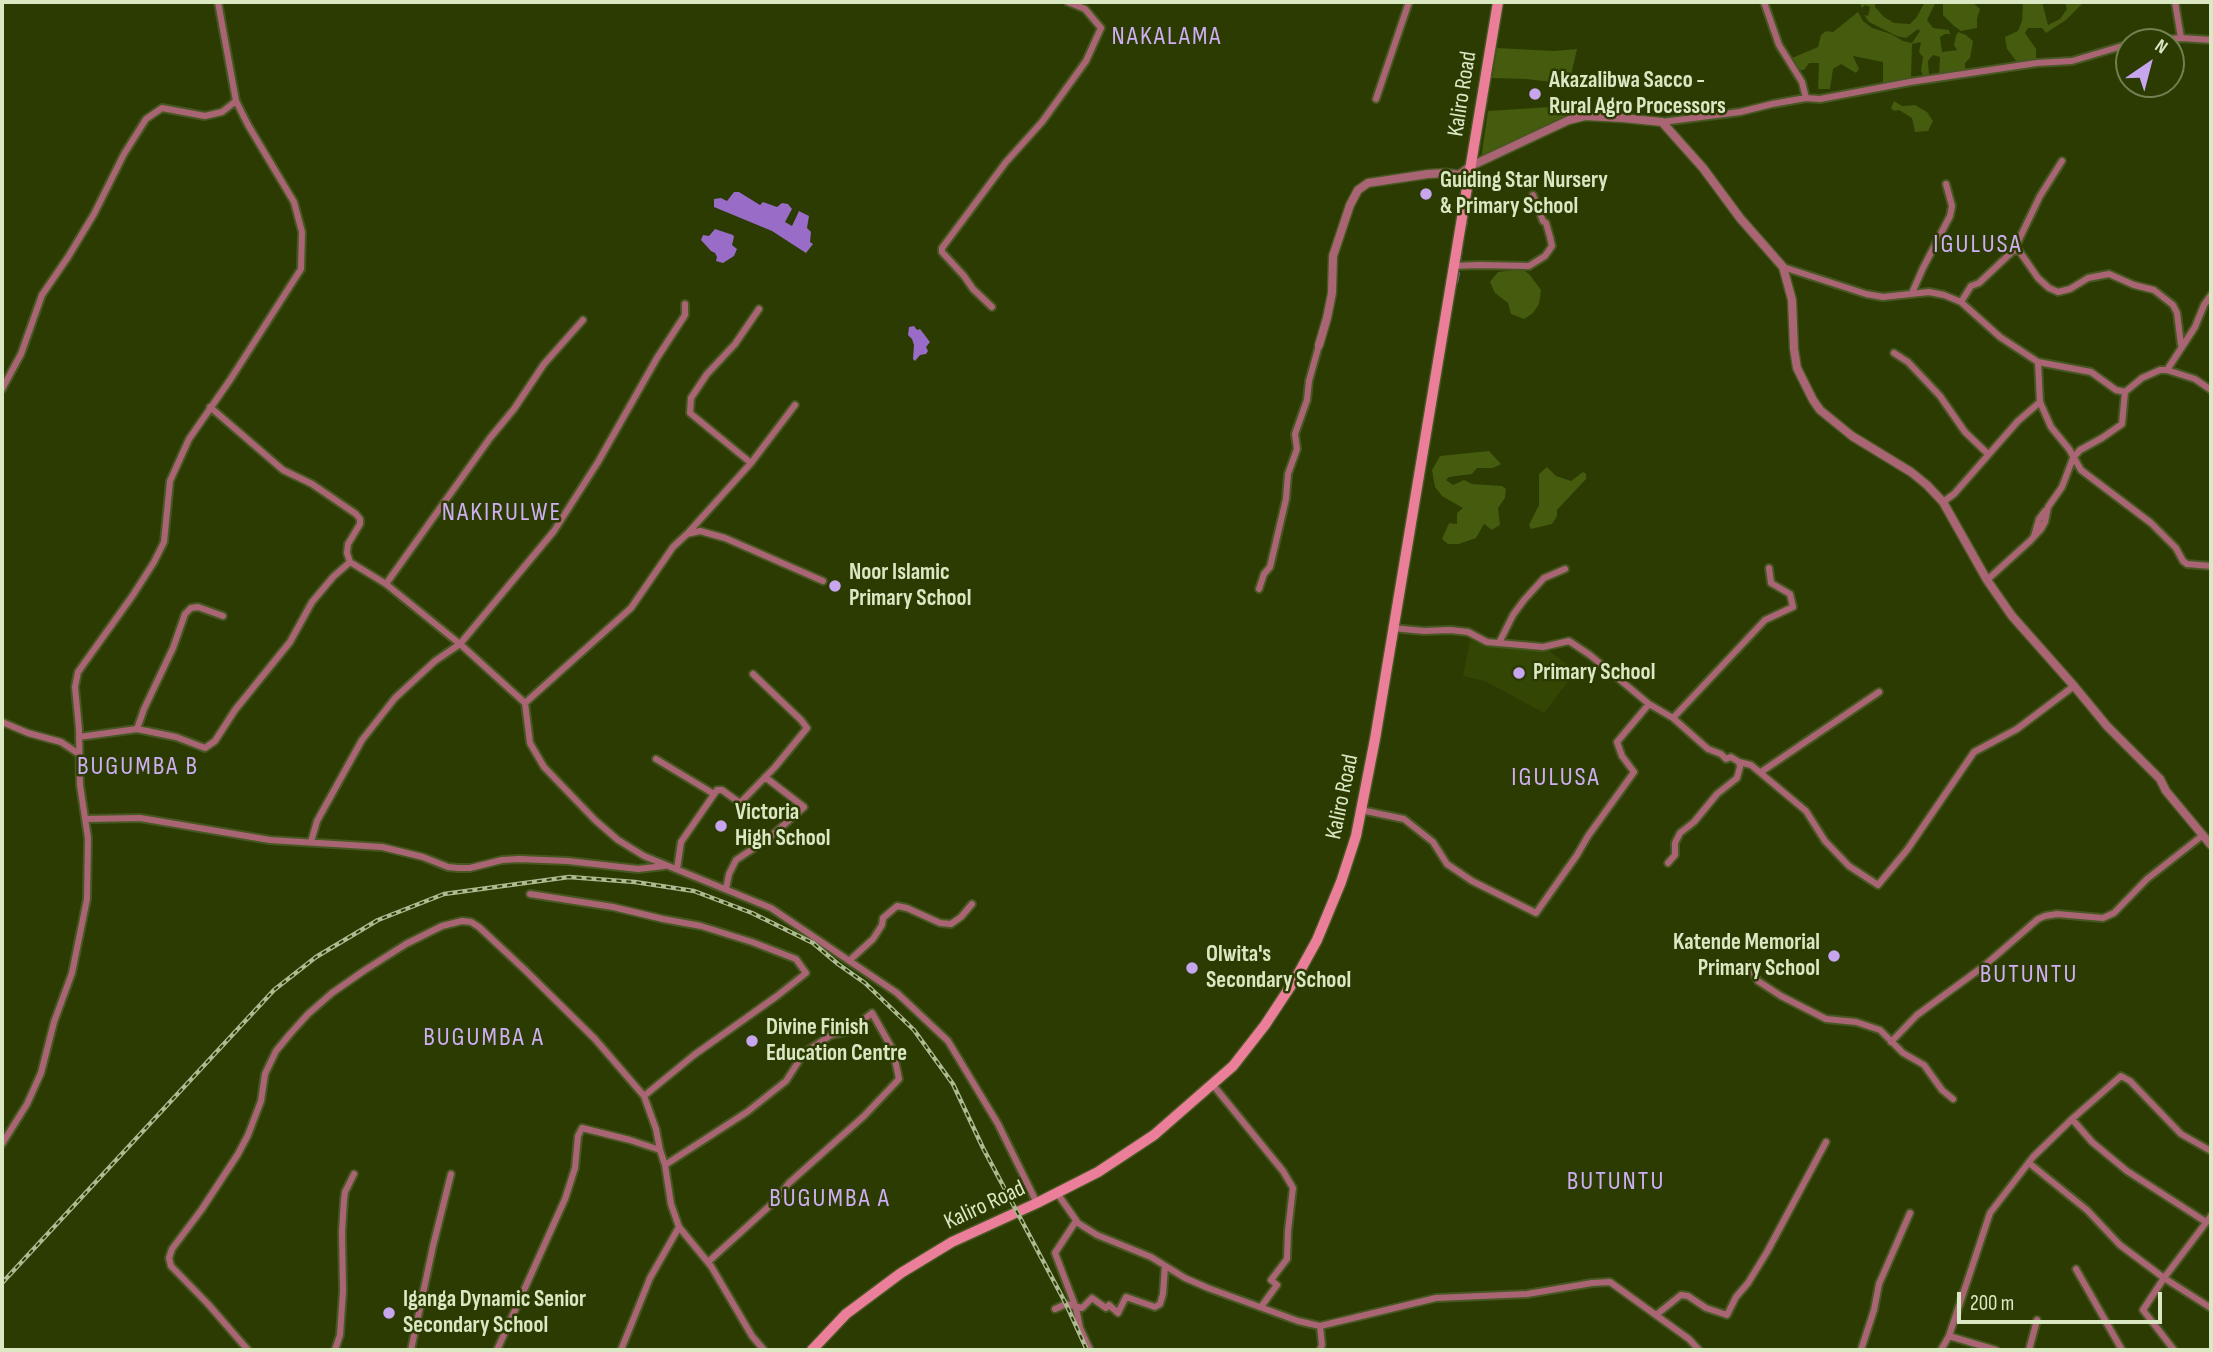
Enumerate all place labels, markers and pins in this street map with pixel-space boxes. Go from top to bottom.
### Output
place label: Akazalibwa Sacco - Rural Agro Processors [1549,67,1726,121]
marker: Akazalibwa Sacco - Rural Agro Processors [1527,86,1543,102]
place label: Guiding Star Nursery & Primary School [1440,167,1608,221]
marker: Guiding Star Nursery & Primary School [1418,186,1434,202]
place label: Noor Islamic Primary School [849,559,971,613]
marker: Noor Islamic Primary School [827,578,843,594]
place label: Primary School [1533,659,1655,687]
marker: Primary School [1511,665,1527,681]
place label: Victoria High School [735,799,830,853]
marker: Victoria High School [713,818,729,834]
place label: Katende Memorial Primary School [1673,929,1820,983]
place label: Olwita's Secondary School [1206,941,1351,995]
marker: Katende Memorial Primary School [1826,948,1842,964]
marker: Olwita's Secondary School [1184,960,1200,976]
place label: Divine Finish Education Centre [766,1014,907,1068]
marker: Divine Finish Education Centre [744,1033,760,1049]
place label: Iganga Dynamic Senior Secondary School [403,1286,586,1340]
marker: Iganga Dynamic Senior Secondary School [381,1305,397,1321]

